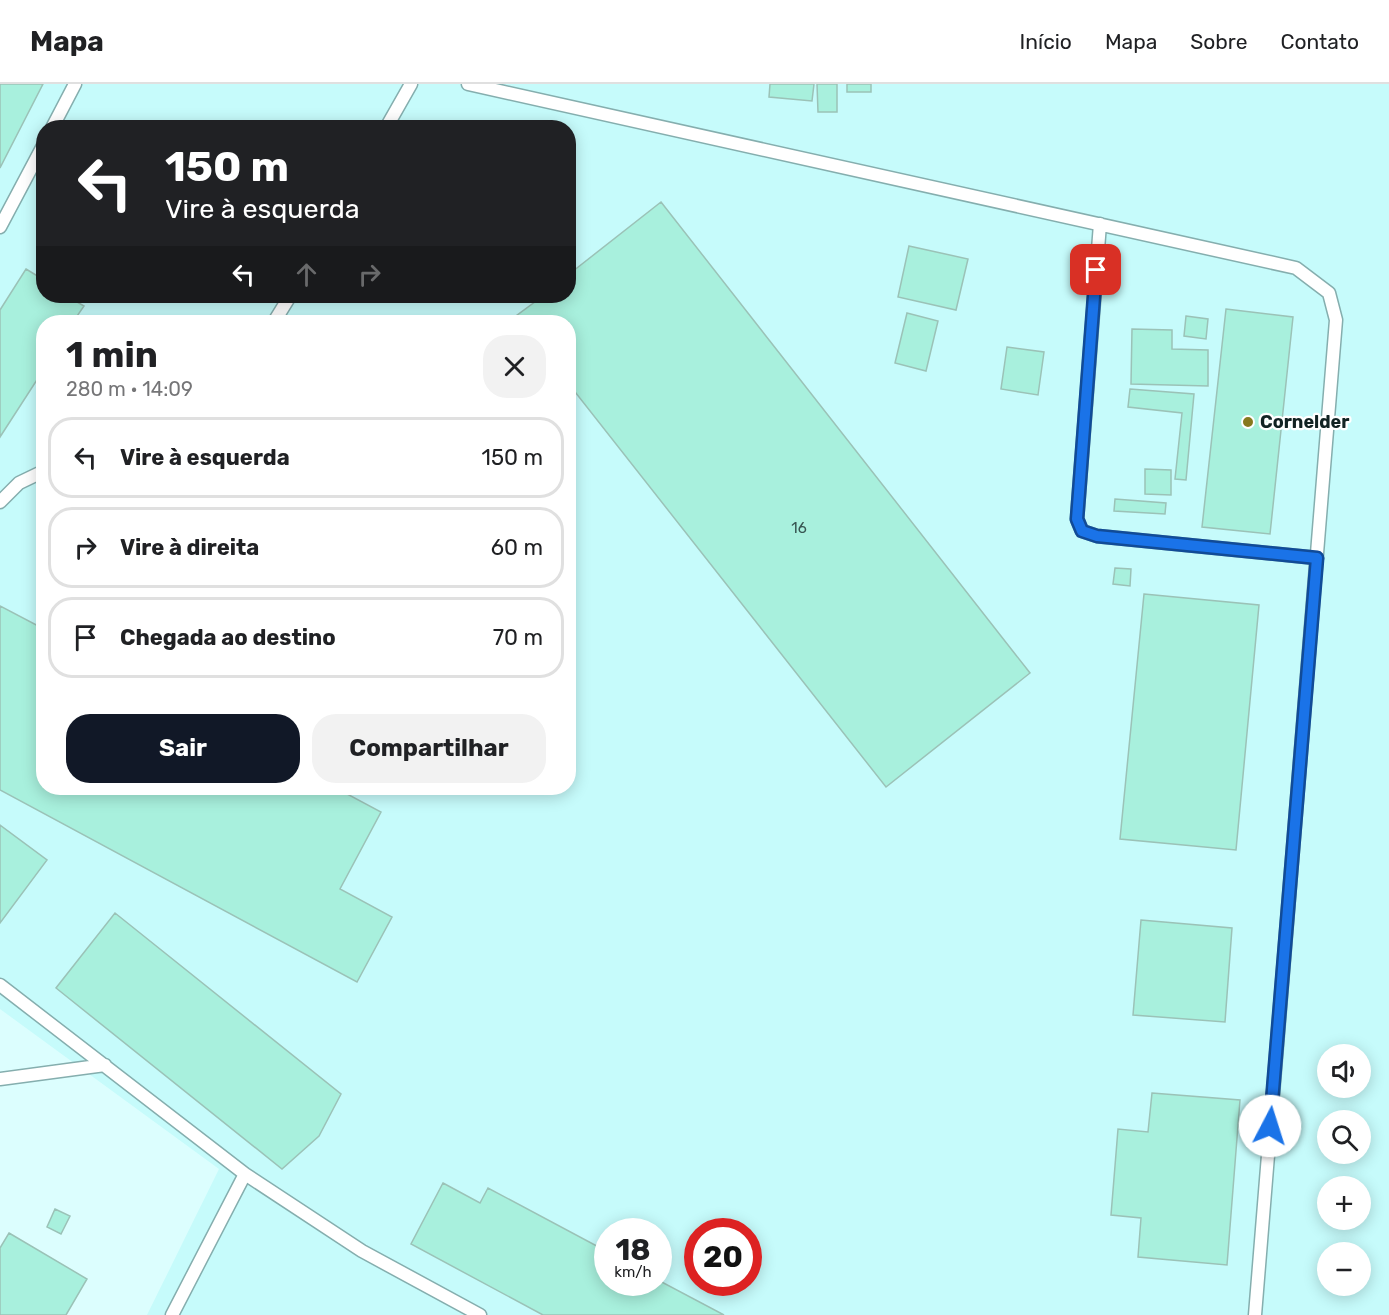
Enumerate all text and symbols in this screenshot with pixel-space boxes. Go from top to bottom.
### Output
text: Mapa [30,25,104,58]
text: Início [1020,29,1072,54]
text: Mapa [1105,29,1157,54]
text: Sobre [1190,29,1247,54]
text: Contato [1280,29,1359,54]
text: 150 m [165,142,289,192]
icon: left [66,144,144,222]
text: Vire à esquerda [165,193,360,225]
pin [1070,244,1121,295]
icon: arrive [1079,253,1112,286]
icon: left [227,258,260,291]
icon: ahead [290,258,323,291]
icon: right [353,258,386,291]
text: 1 min [66,333,158,376]
button: close [483,335,546,398]
text: 280 m · 14:09 [66,377,193,401]
place label: Cornelder [1260,411,1349,433]
marker: Cornelder [1241,415,1255,429]
icon: left [69,441,102,474]
text: Vire à esquerda [120,444,290,471]
text: 150 m [482,444,543,471]
house number: 16 [791,519,807,537]
icon: right [69,531,102,564]
text: Vire à direita [120,534,259,561]
text: 60 m [491,534,543,561]
icon: arrive [69,621,102,654]
text: Chegada ao destino [120,624,336,651]
text: 70 m [493,624,543,651]
button: Sair [66,714,300,783]
button: Compartilhar [312,714,546,783]
map controls [1317,1044,1371,1296]
button: sound [1317,1044,1371,1098]
position arrow [1238,1094,1302,1158]
button: search [1317,1110,1371,1164]
button: + [1317,1176,1371,1230]
speed limit sign: 20 [684,1218,762,1296]
text: 18 [615,1232,651,1268]
button: − [1317,1242,1371,1296]
text: km/h [614,1263,652,1281]

